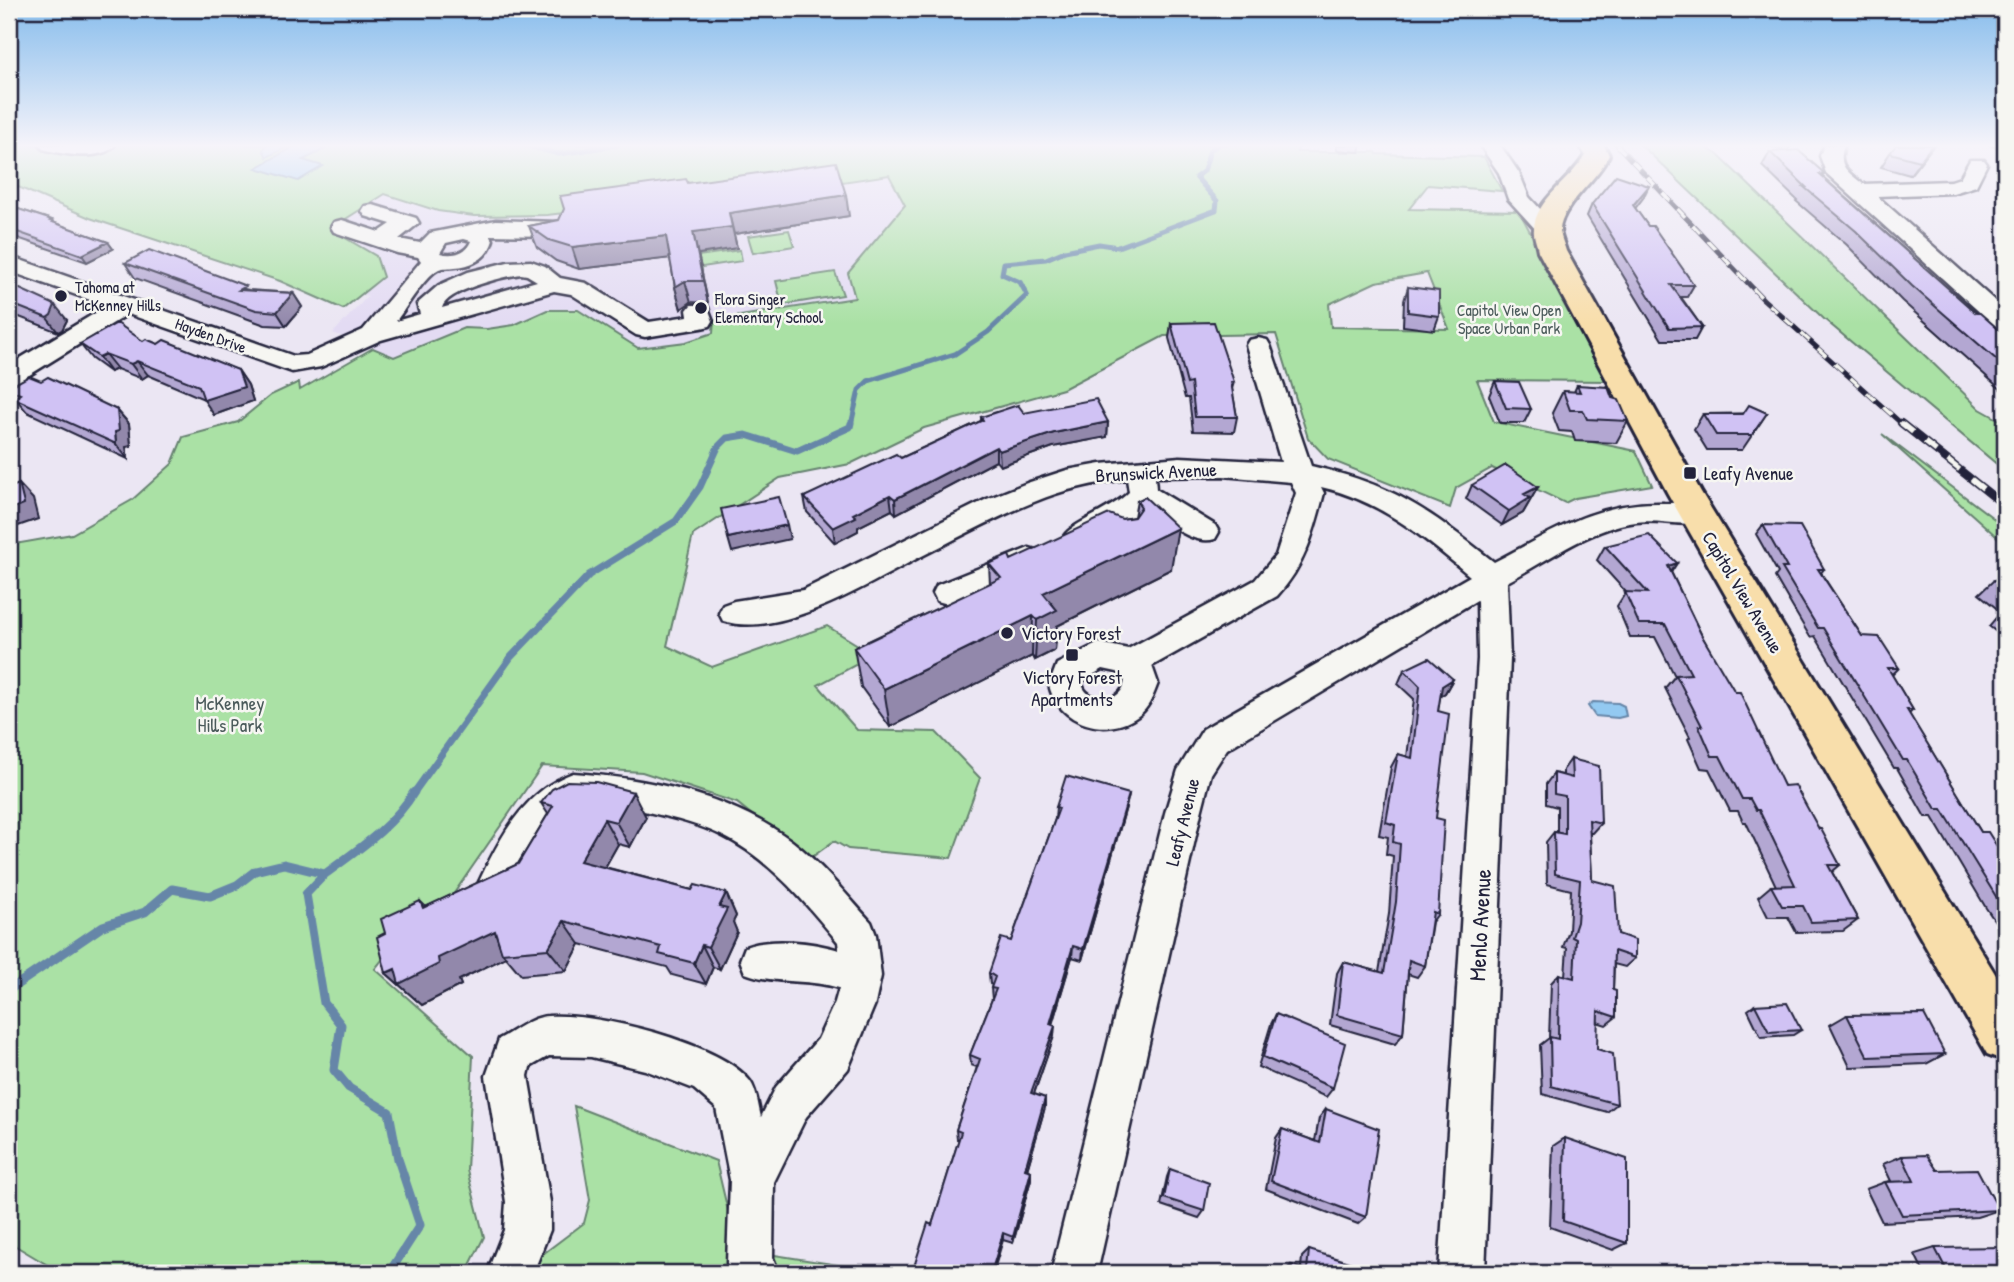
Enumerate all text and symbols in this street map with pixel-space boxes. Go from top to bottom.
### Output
place label: Tahoma at McKenney Hills [75,276,161,316]
marker: Tahoma at McKenney Hills [53,288,69,304]
place label: Flora Singer Elementary School [714,288,824,328]
park label: Capitol View Open Space Urban Park [1457,299,1561,339]
marker: Flora Singer Elementary School [693,300,709,316]
street label: Hayden Drive [172,312,250,358]
street label: Brunswick Avenue [1095,456,1218,488]
place label: Leafy Avenue [1704,460,1794,486]
marker: Leafy Avenue [1682,465,1698,481]
street label: Capitol View Avenue [1696,526,1790,658]
place label: Victory Forest [1021,620,1121,646]
marker: Victory Forest [999,625,1015,641]
marker: Victory Forest Apartments [1064,647,1080,663]
place label: Victory Forest Apartments [1022,664,1122,712]
park label: McKenney Hills Park [196,690,264,738]
street label: Leafy Avenue [1159,775,1206,869]
street label: Menlo Avenue [1461,868,1498,982]

